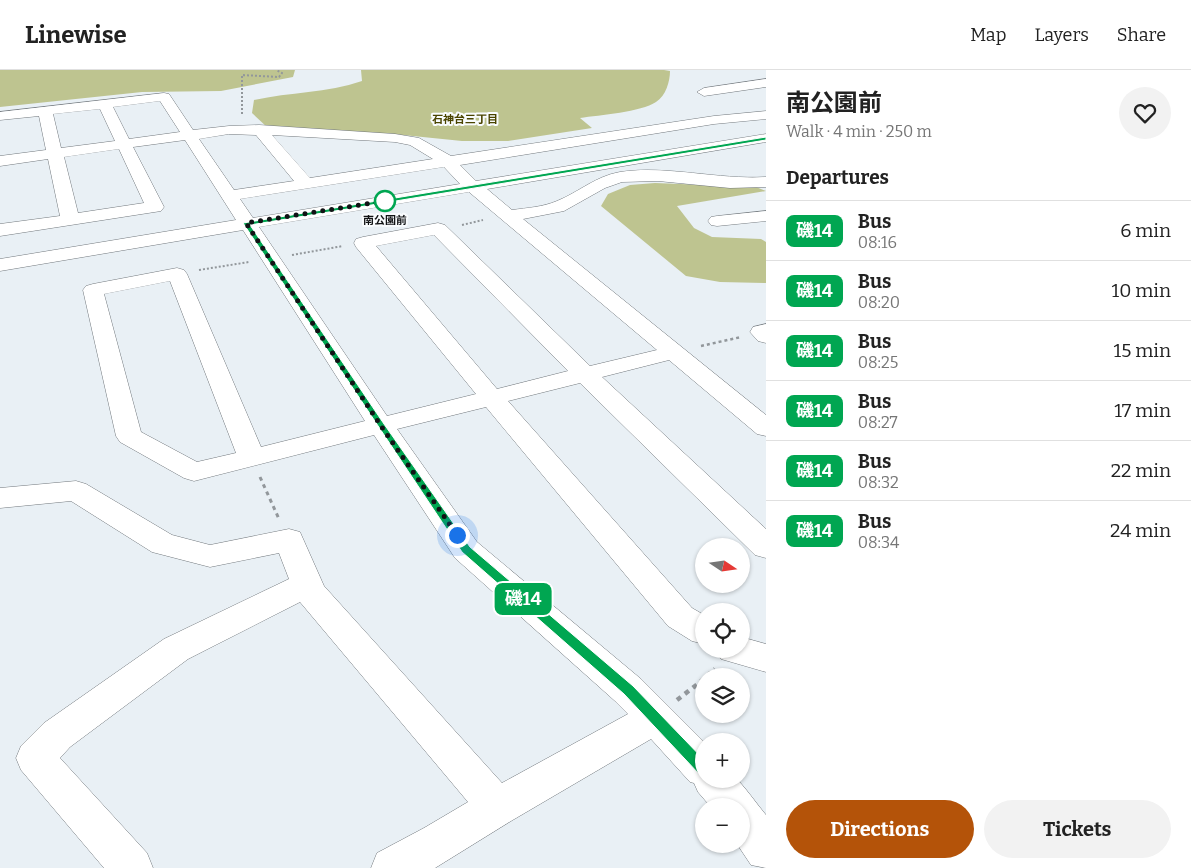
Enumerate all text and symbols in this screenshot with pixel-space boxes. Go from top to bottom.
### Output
text: Linewise [25,21,127,49]
text: Map [970,24,1006,46]
text: Layers [1034,24,1089,46]
text: Share [1117,24,1166,46]
button: heart [1119,87,1171,139]
text: 南公園前 [786,89,882,117]
district label: 石神台三丁目 [432,113,498,126]
text: Walk · 4 min · 250 m [786,122,932,141]
text: Departures [786,166,889,189]
marker: 南公園前 [374,190,396,212]
text: Bus [858,210,891,233]
place label: 南公園前 [363,214,407,227]
text: 6 min [1120,219,1171,242]
text: 磯14 [796,220,833,242]
text: 08:16 [858,233,897,252]
text: Bus [858,270,891,293]
text: 10 min [1111,279,1171,302]
text: 磯14 [796,280,833,302]
text: 08:20 [858,293,900,312]
text: Bus [858,330,891,353]
text: 15 min [1114,339,1171,362]
text: 磯14 [796,340,833,362]
text: 08:25 [858,353,898,372]
text: Bus [858,390,891,413]
text: 17 min [1114,399,1171,422]
text: 磯14 [796,400,833,422]
text: 08:27 [858,413,898,432]
text: Bus [858,450,891,473]
text: 22 min [1111,459,1171,482]
text: 磯14 [796,460,833,482]
text: 08:32 [858,473,899,492]
text: Bus [858,510,891,533]
text: 24 min [1110,519,1171,542]
text: 磯14 [796,520,833,542]
your location [445,523,470,548]
text: 08:34 [858,533,899,552]
north arrow [695,538,750,592]
map controls [695,538,750,853]
line badge: 磯14 [494,583,552,615]
text: 磯14 [505,588,541,610]
button: locate [695,603,750,658]
button: layers [695,668,750,723]
button: + [695,733,750,788]
button: − [695,798,750,853]
button: Directions [786,800,974,858]
button: Tickets [984,800,1171,858]

